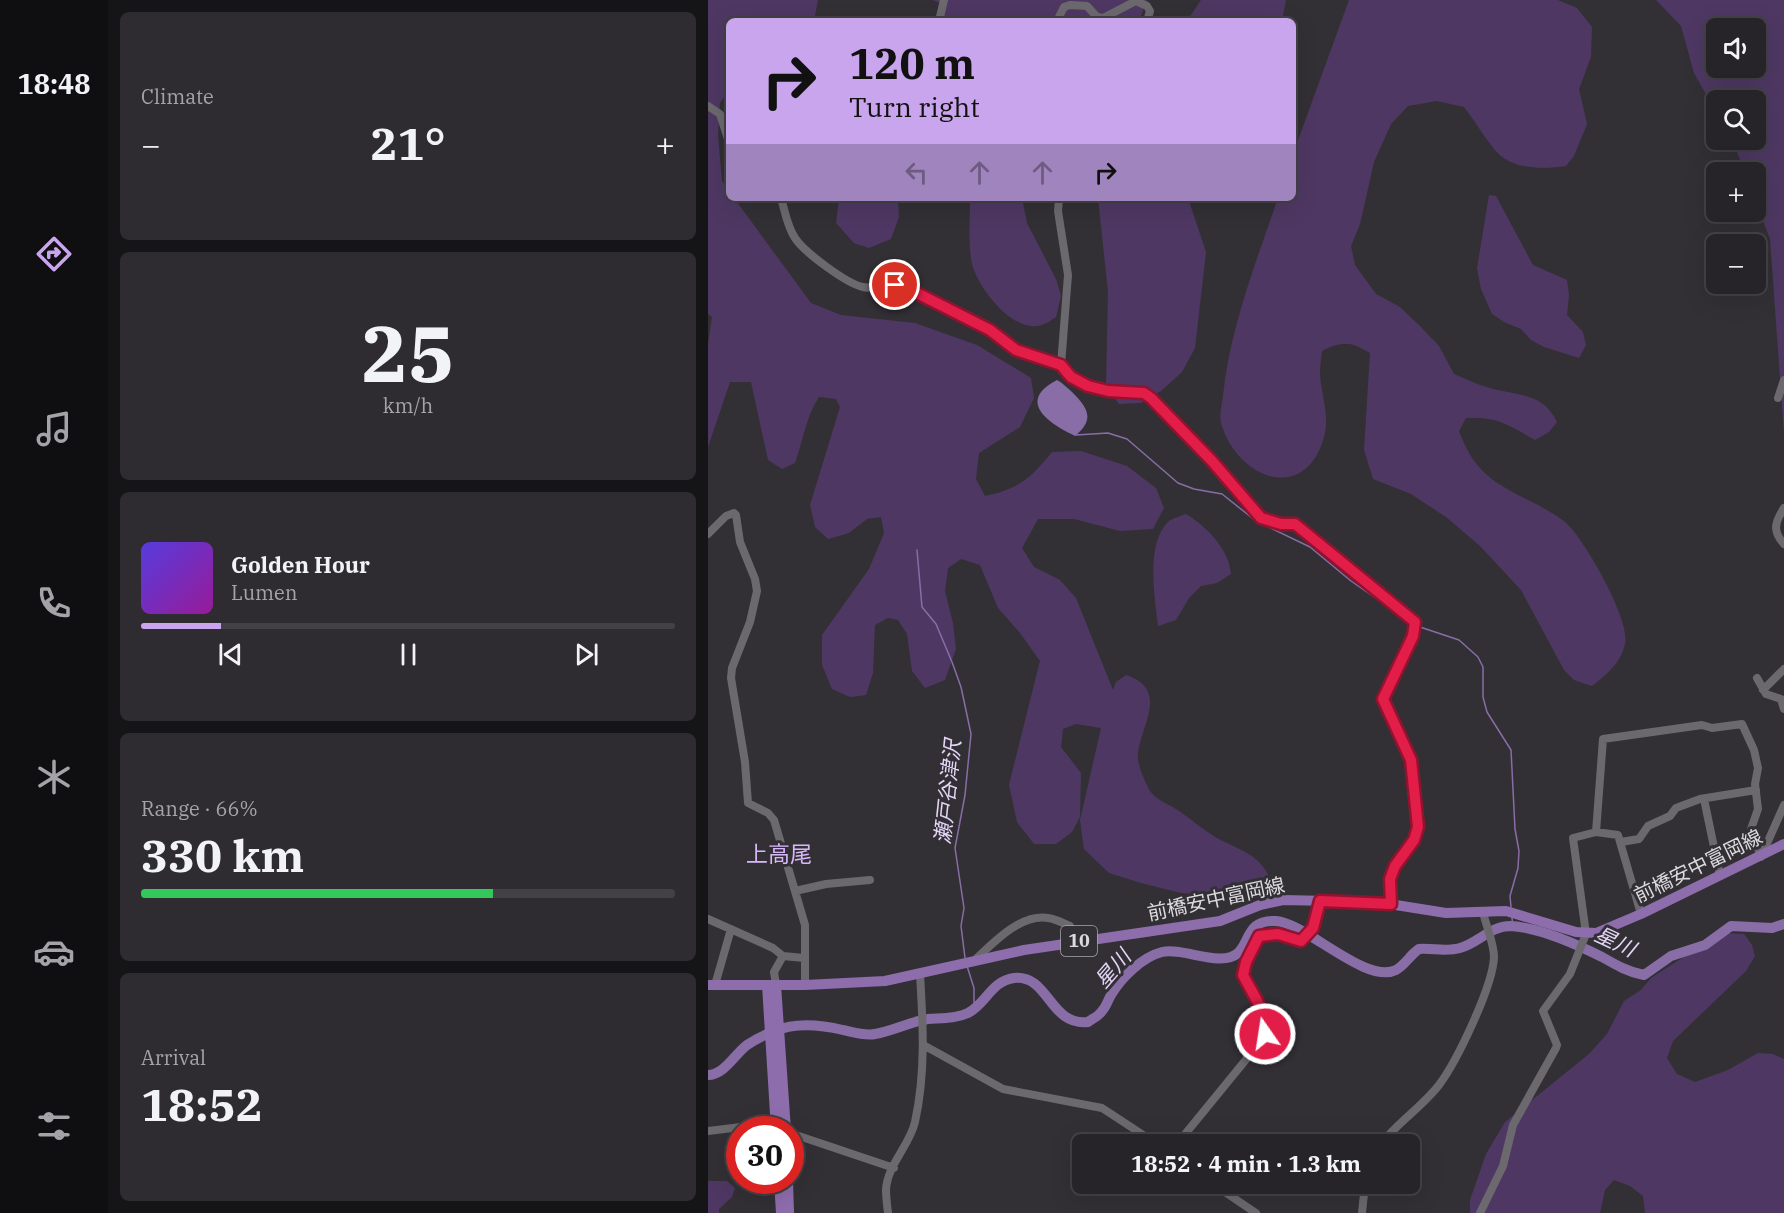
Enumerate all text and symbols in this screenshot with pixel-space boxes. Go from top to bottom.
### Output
map controls [1706,18,1766,294]
button: sound [1706,18,1766,78]
text: 120 m [849,36,975,91]
icon: right [750,42,828,120]
text: 18:48 [18,66,90,101]
text: Climate [141,83,214,110]
text: Turn right [849,89,980,124]
button: search [1706,90,1766,150]
text: 21° [370,114,446,172]
text: − [141,123,161,166]
text: + [655,123,675,166]
icon: left [900,156,933,189]
icon: ahead [963,156,996,189]
icon: ahead [1026,156,1059,189]
icon: right [1089,156,1122,189]
button: + [1706,162,1766,222]
icon: directions [33,233,75,275]
button: − [1706,234,1766,294]
pin [869,259,920,310]
icon: arrive [878,268,911,301]
text: 25 [361,302,455,403]
text: km/h [383,392,433,419]
icon: music [33,408,75,450]
text: Golden Hour [231,550,370,579]
text: Lumen [231,579,298,606]
icon: phone [33,582,75,624]
icon: previous [214,638,247,671]
icon: pause [392,638,425,671]
icon: next [570,638,603,671]
water label: 瀬戸谷津沢 [928,735,967,846]
icon: climate [33,756,75,798]
text: Range · 66% [141,795,258,822]
street label: 前橋安中富岡線 [1629,823,1767,908]
text: 330 km [141,826,304,884]
district label: 上高尾 [746,839,812,868]
street label: 前橋安中富岡線 [1145,871,1287,926]
water label: 星川 [1590,920,1642,964]
road number: 10 [1061,926,1097,956]
icon: car [33,931,75,973]
water label: 星川 [1088,942,1138,993]
position arrow [1233,1002,1297,1066]
text: Arrival [141,1044,206,1071]
text: 18:52 [141,1075,263,1133]
icon: filters [33,1105,75,1147]
speed limit sign: 30 [726,1116,804,1194]
text: 18:52 · 4 min · 1.3 km [1131,1149,1361,1178]

